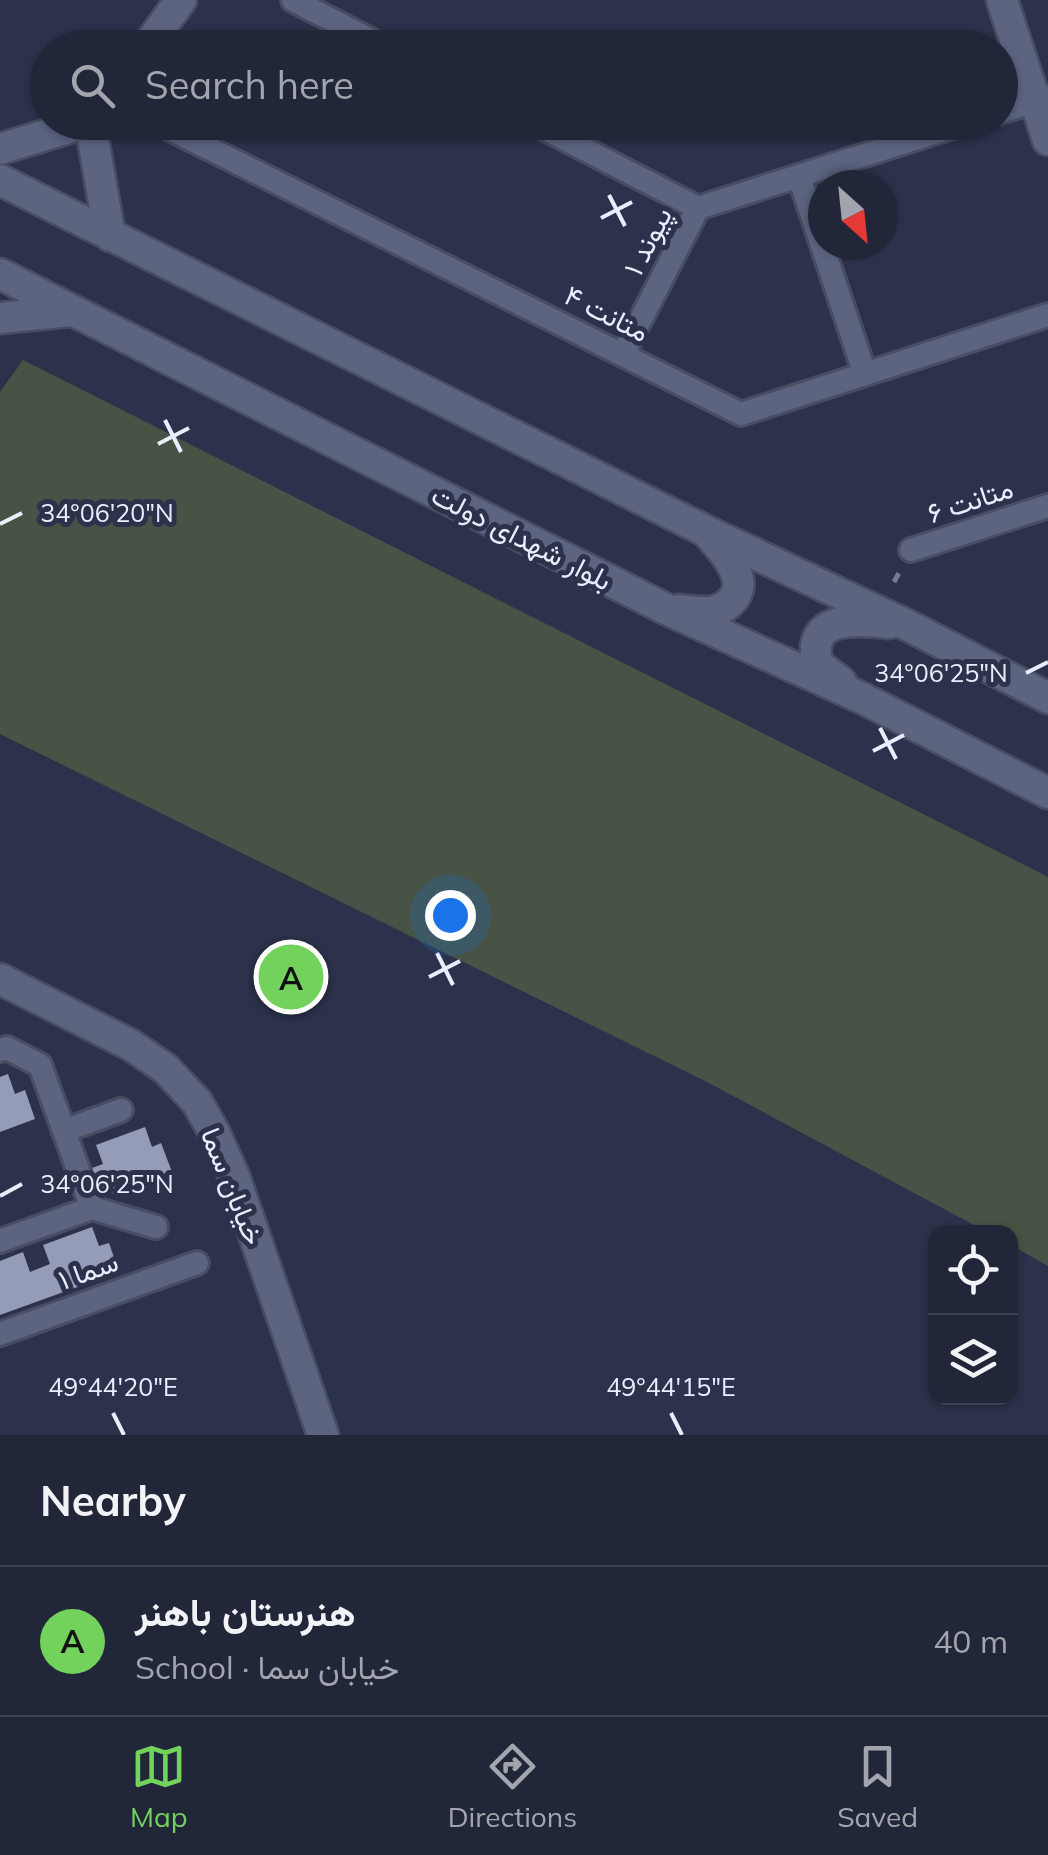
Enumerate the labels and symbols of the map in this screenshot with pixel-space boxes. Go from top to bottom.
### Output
north arrow [808,170,898,260]
street label: پیوند ۱ [615,201,681,282]
street label: متانت ۴ [559,277,655,349]
street label: متانت ۶ [923,470,1017,530]
street label: بلوار شهدای دولت [426,477,618,598]
text: 34°06'20"N [40,497,174,528]
text: 34°06'25"N [874,657,1008,688]
your location [425,890,476,941]
pin: A [258,940,324,1014]
street label: خیابان سما [194,1122,272,1250]
text: 34°06'25"N [40,1168,174,1199]
street label: سما ۱ [53,1243,123,1297]
text: 49°44'20"E [48,1371,178,1402]
text: 49°44'15"E [606,1371,736,1402]

